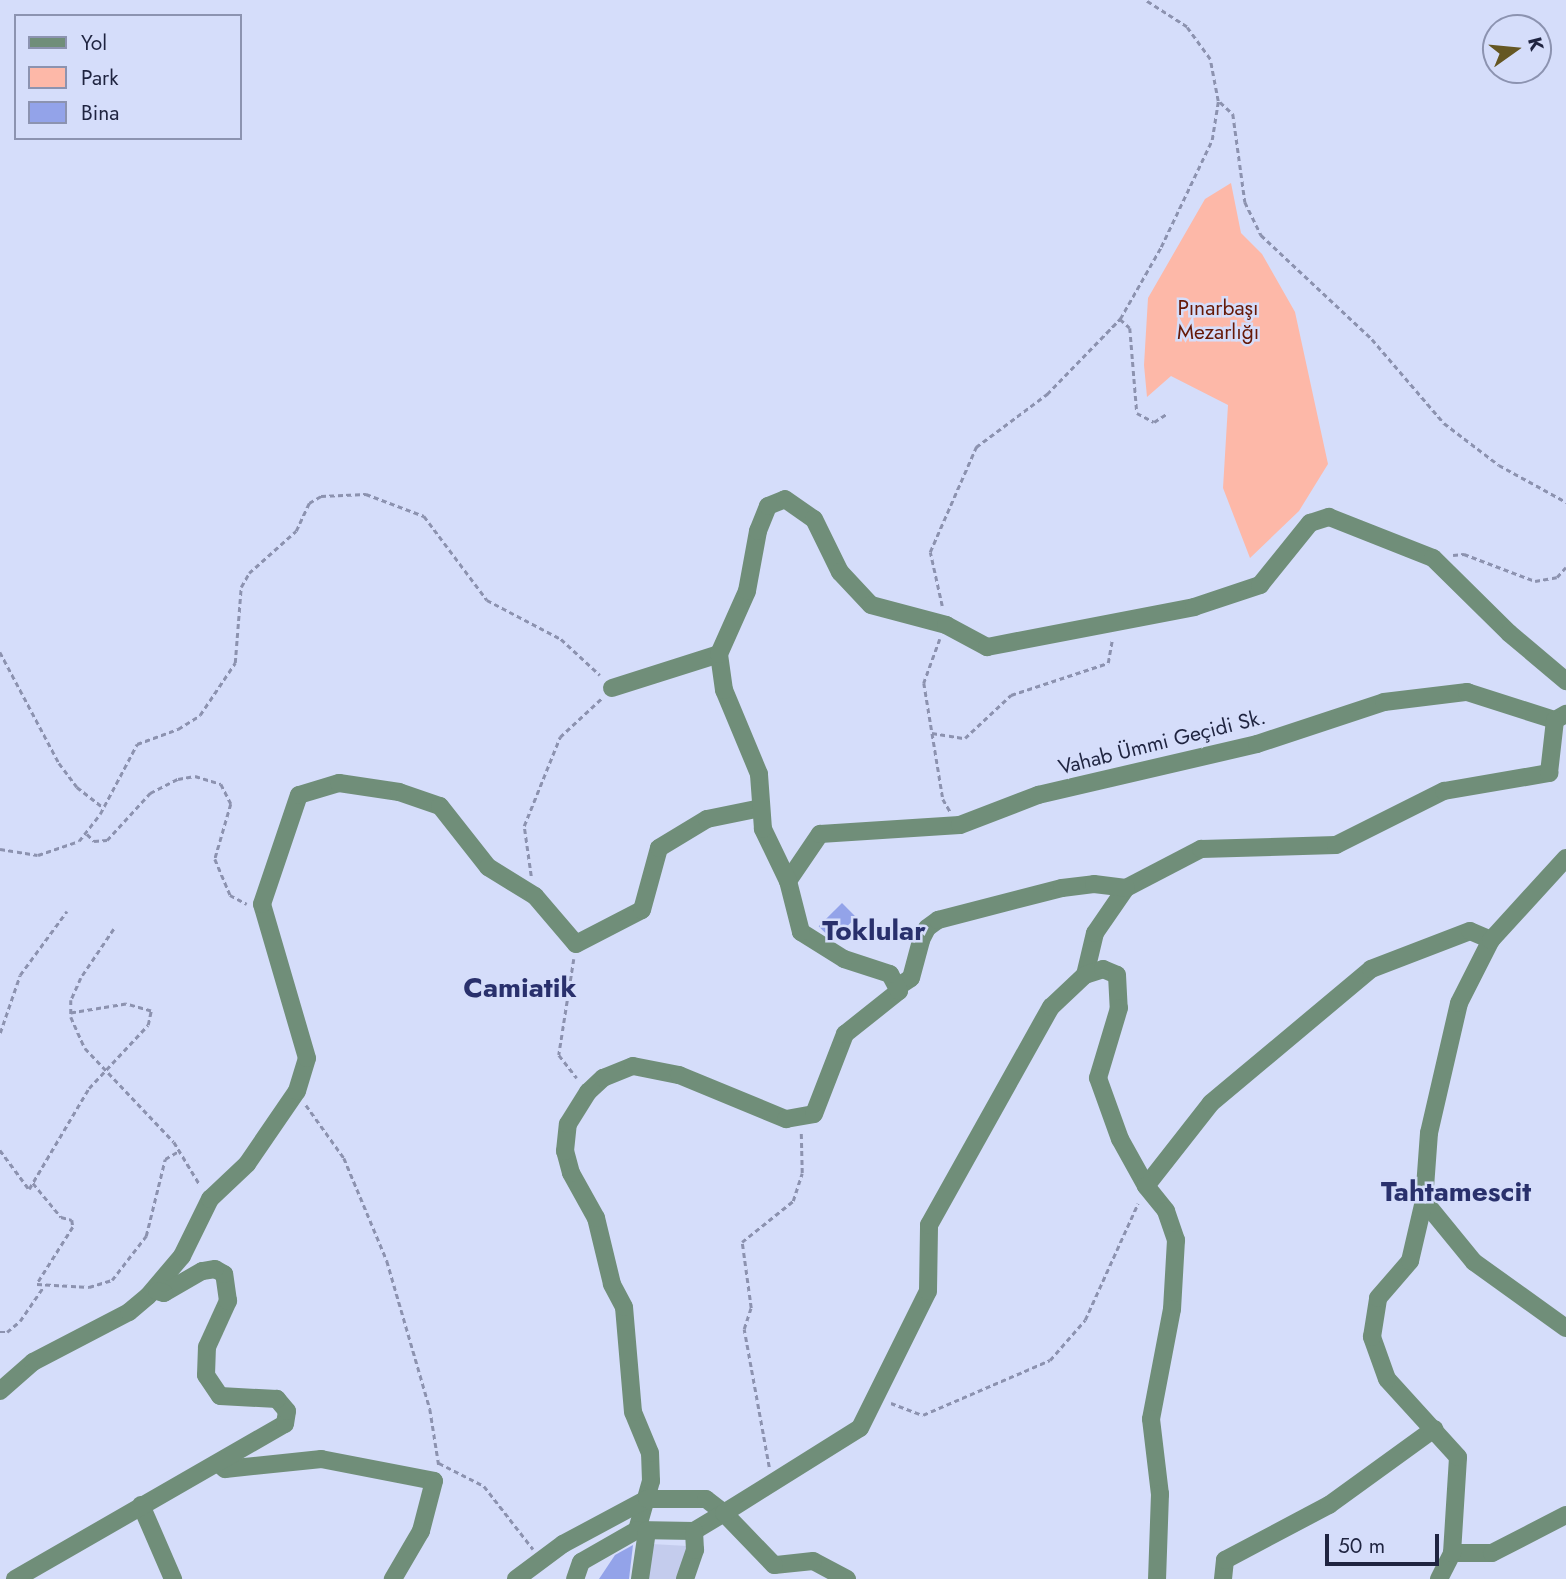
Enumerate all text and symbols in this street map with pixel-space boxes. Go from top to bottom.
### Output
legend [14,14,242,140]
north arrow [1482,14,1552,84]
text: Yol [81,28,107,58]
text: K [1521,34,1551,54]
text: Park [81,63,118,93]
text: Bina [81,98,119,128]
park label: Pınarbaşı Mezarlığı [1177,295,1259,345]
street label: Vahab Ümmi Geçidi Sk. [1056,704,1268,780]
district label: Toklular [822,914,926,948]
district label: Camiatik [463,971,577,1005]
district label: Tahtamescit [1381,1175,1531,1209]
scale bar [1328,1520,1442,1564]
text: 50 m [1338,1531,1385,1561]

